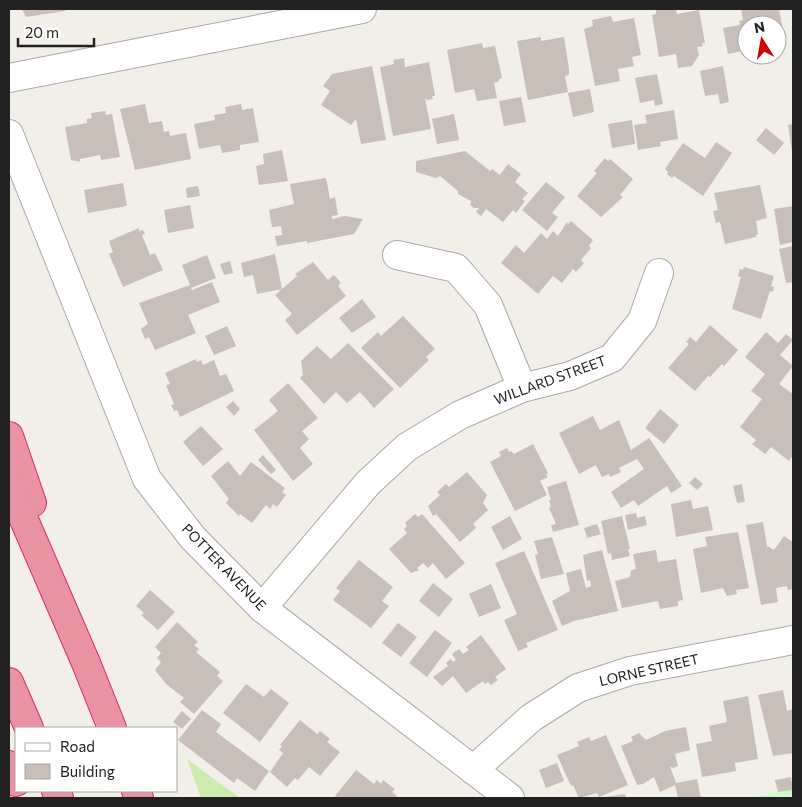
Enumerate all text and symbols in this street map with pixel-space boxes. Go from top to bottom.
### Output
scale bar [18,15,94,47]
north arrow [737,15,787,65]
text: N [753,17,766,36]
text: 20 m [25,23,59,41]
street label: WILLARD STREET [491,351,608,408]
street label: POTTER AVENUE [179,520,270,613]
street label: LORNE STREET [597,650,701,689]
legend [15,727,178,792]
text: Road [60,737,95,755]
text: Building [60,762,115,780]

